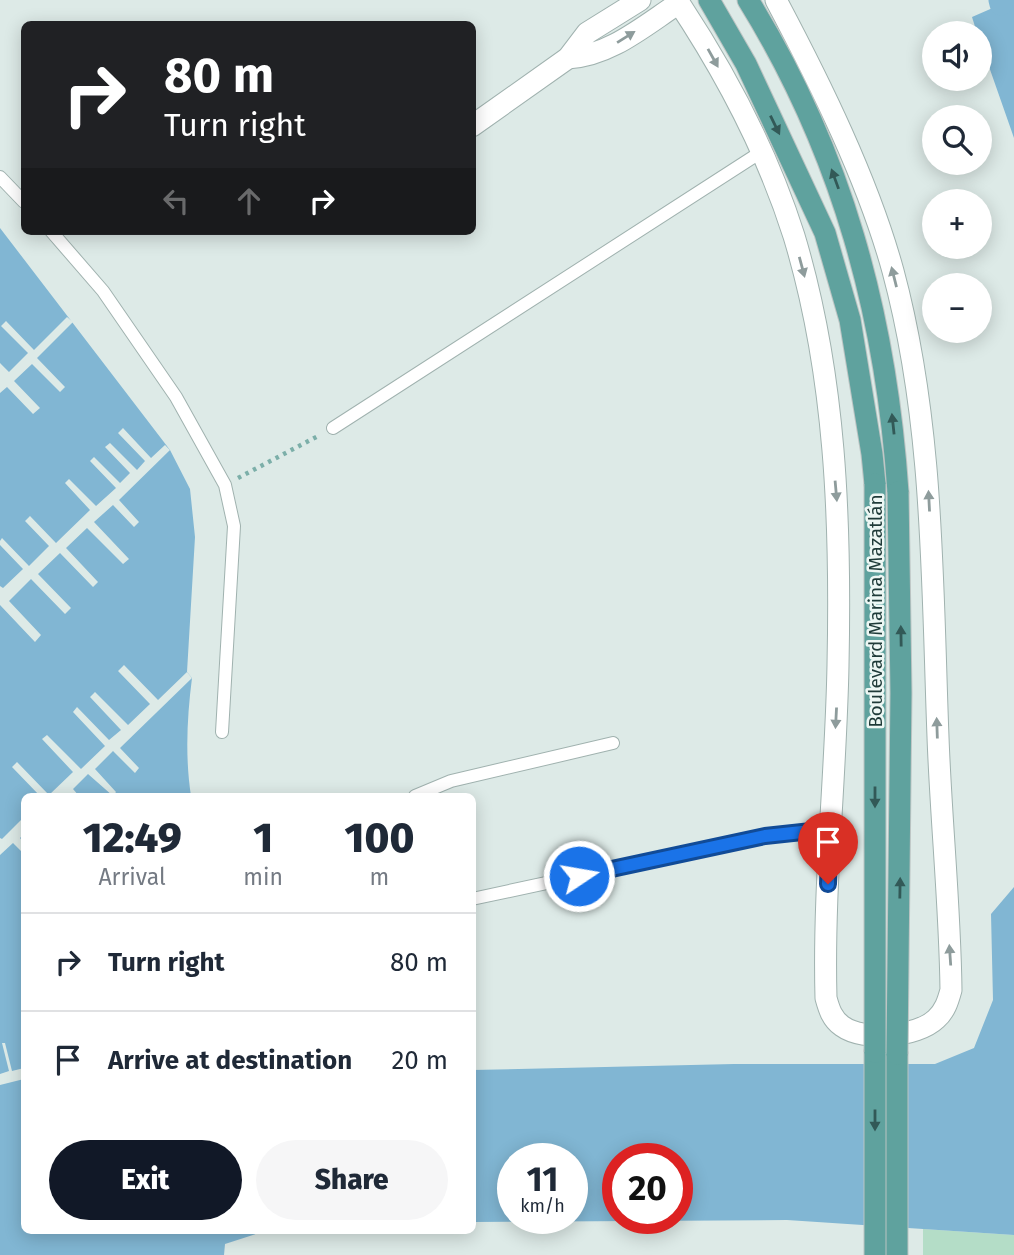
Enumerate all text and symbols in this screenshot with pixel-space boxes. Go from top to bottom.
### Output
map controls [922,21,992,343]
button: sound [922,21,992,91]
one-way arrow [616,30,636,43]
text: 80 m [164,46,274,105]
one-way arrow [707,48,719,68]
icon: right [49,49,140,140]
button: search [922,105,992,175]
text: Turn right [164,106,306,144]
one-way arrow [770,115,781,135]
one-way arrow [830,169,841,190]
icon: left [157,182,195,220]
icon: ahead [230,182,268,220]
icon: right [303,182,341,220]
button: + [922,189,992,259]
one-way arrow [797,256,808,278]
one-way arrow [888,265,899,287]
button: − [922,273,992,343]
one-way arrow [887,413,898,435]
one-way arrow [831,480,842,502]
one-way arrow [923,490,934,512]
street label: Boulevard Marina Mazatlán [864,494,887,728]
one-way arrow [895,625,906,647]
one-way arrow [830,708,841,730]
one-way arrow [932,717,943,739]
one-way arrow [869,787,881,809]
pin [798,812,858,884]
text: 12:49 [83,813,182,863]
text: 1 [253,813,273,863]
text: 100 [345,813,414,863]
icon: arrive [809,823,847,861]
position arrow [542,839,616,913]
text: Arrival [98,863,166,891]
text: min [243,863,283,891]
text: m [370,863,389,891]
one-way arrow [894,877,906,899]
icon: right [49,943,87,981]
one-way arrow [944,944,955,966]
text: Turn right [108,947,225,978]
text: 80 m [390,947,448,978]
icon: arrive [49,1041,87,1079]
text: Arrive at destination [108,1045,352,1076]
text: 20 m [391,1045,448,1076]
one-way arrow [869,1109,881,1131]
button: Exit [49,1140,242,1220]
button: Share [256,1140,448,1220]
speed limit sign: 20 [602,1143,693,1234]
text: 11 [527,1158,558,1200]
text: km/h [520,1195,565,1217]

